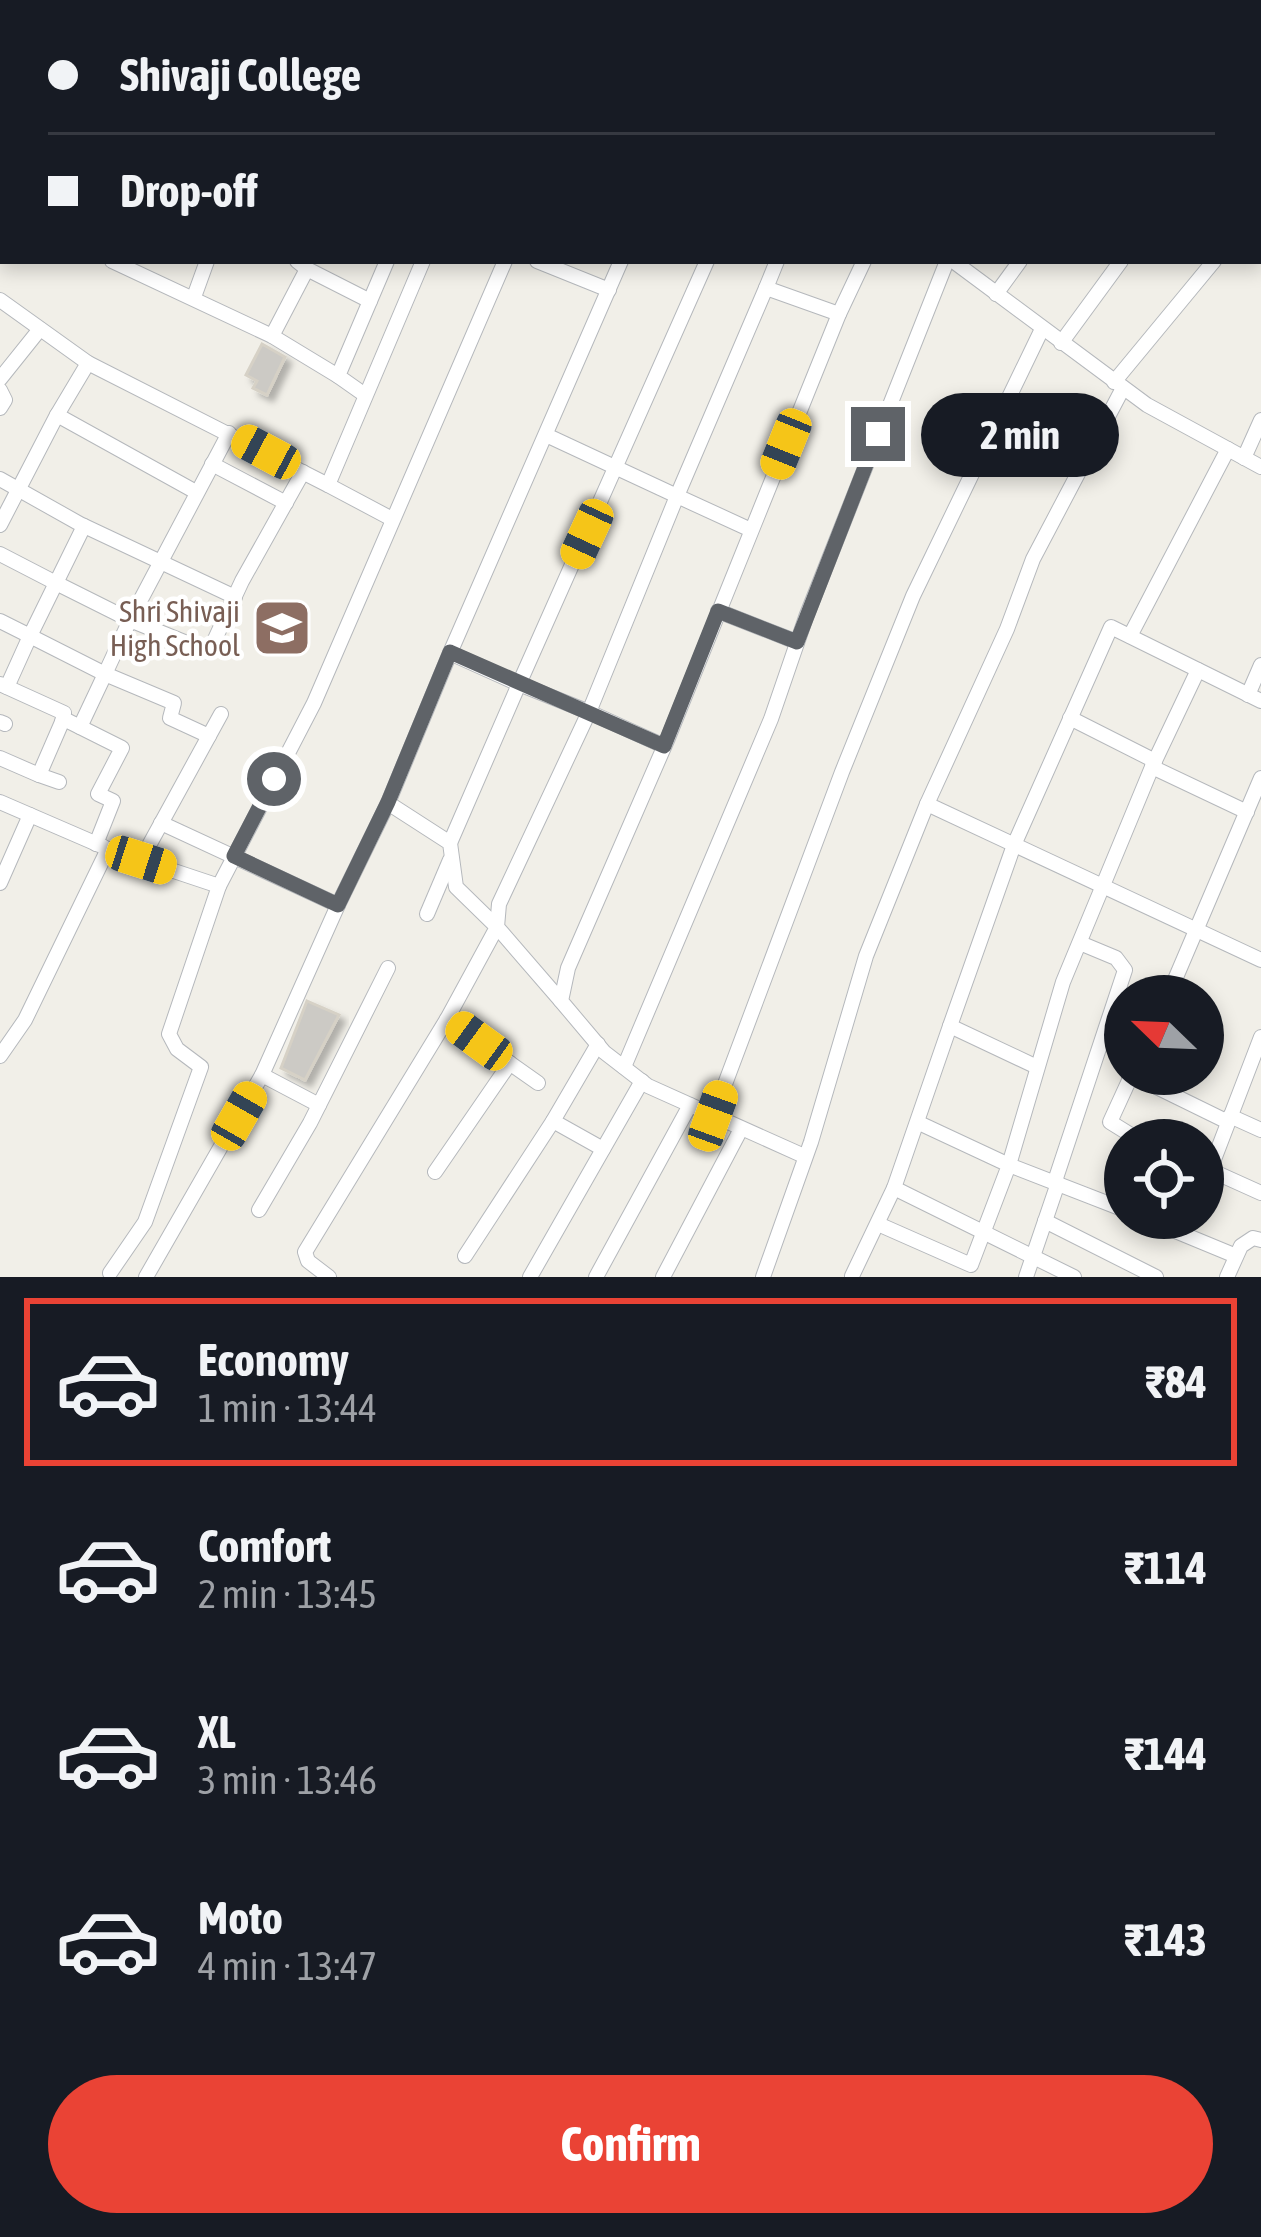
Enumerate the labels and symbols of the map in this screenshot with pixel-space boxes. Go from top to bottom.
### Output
callout: 2 min [920,392,1118,476]
car [756,404,816,484]
route end [851,407,905,461]
car [226,419,306,485]
car [555,494,619,574]
place label: Shri Shivaji High School [110,594,240,662]
school or university icon: Shri Shivaji High School [251,597,313,659]
route start [247,752,301,806]
car [101,832,181,888]
north arrow [1104,975,1224,1095]
car [439,1005,519,1077]
car [205,1076,273,1156]
car [684,1076,742,1156]

